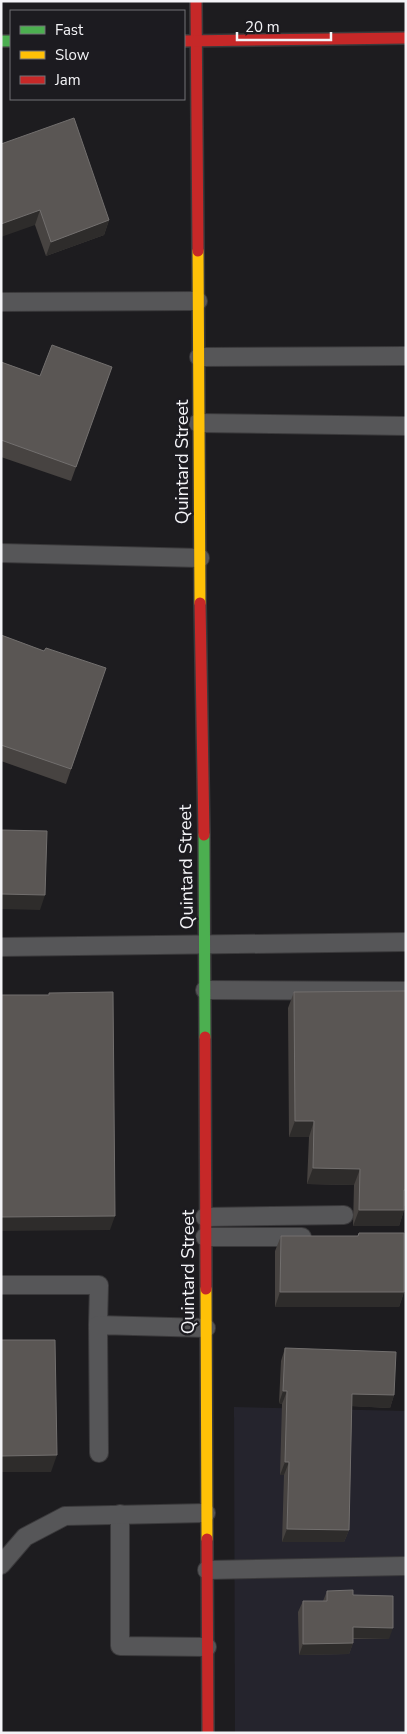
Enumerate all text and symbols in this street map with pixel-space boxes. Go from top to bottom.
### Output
legend [10,10,185,100]
scale bar [237,10,331,42]
text: 20 m [245,17,280,37]
text: Fast [55,20,84,40]
text: Slow [55,45,90,65]
text: Jam [54,70,81,90]
street label: Quintard Street [170,399,194,524]
street label: Quintard Street [173,804,199,930]
street label: Quintard Street [176,1209,200,1334]

